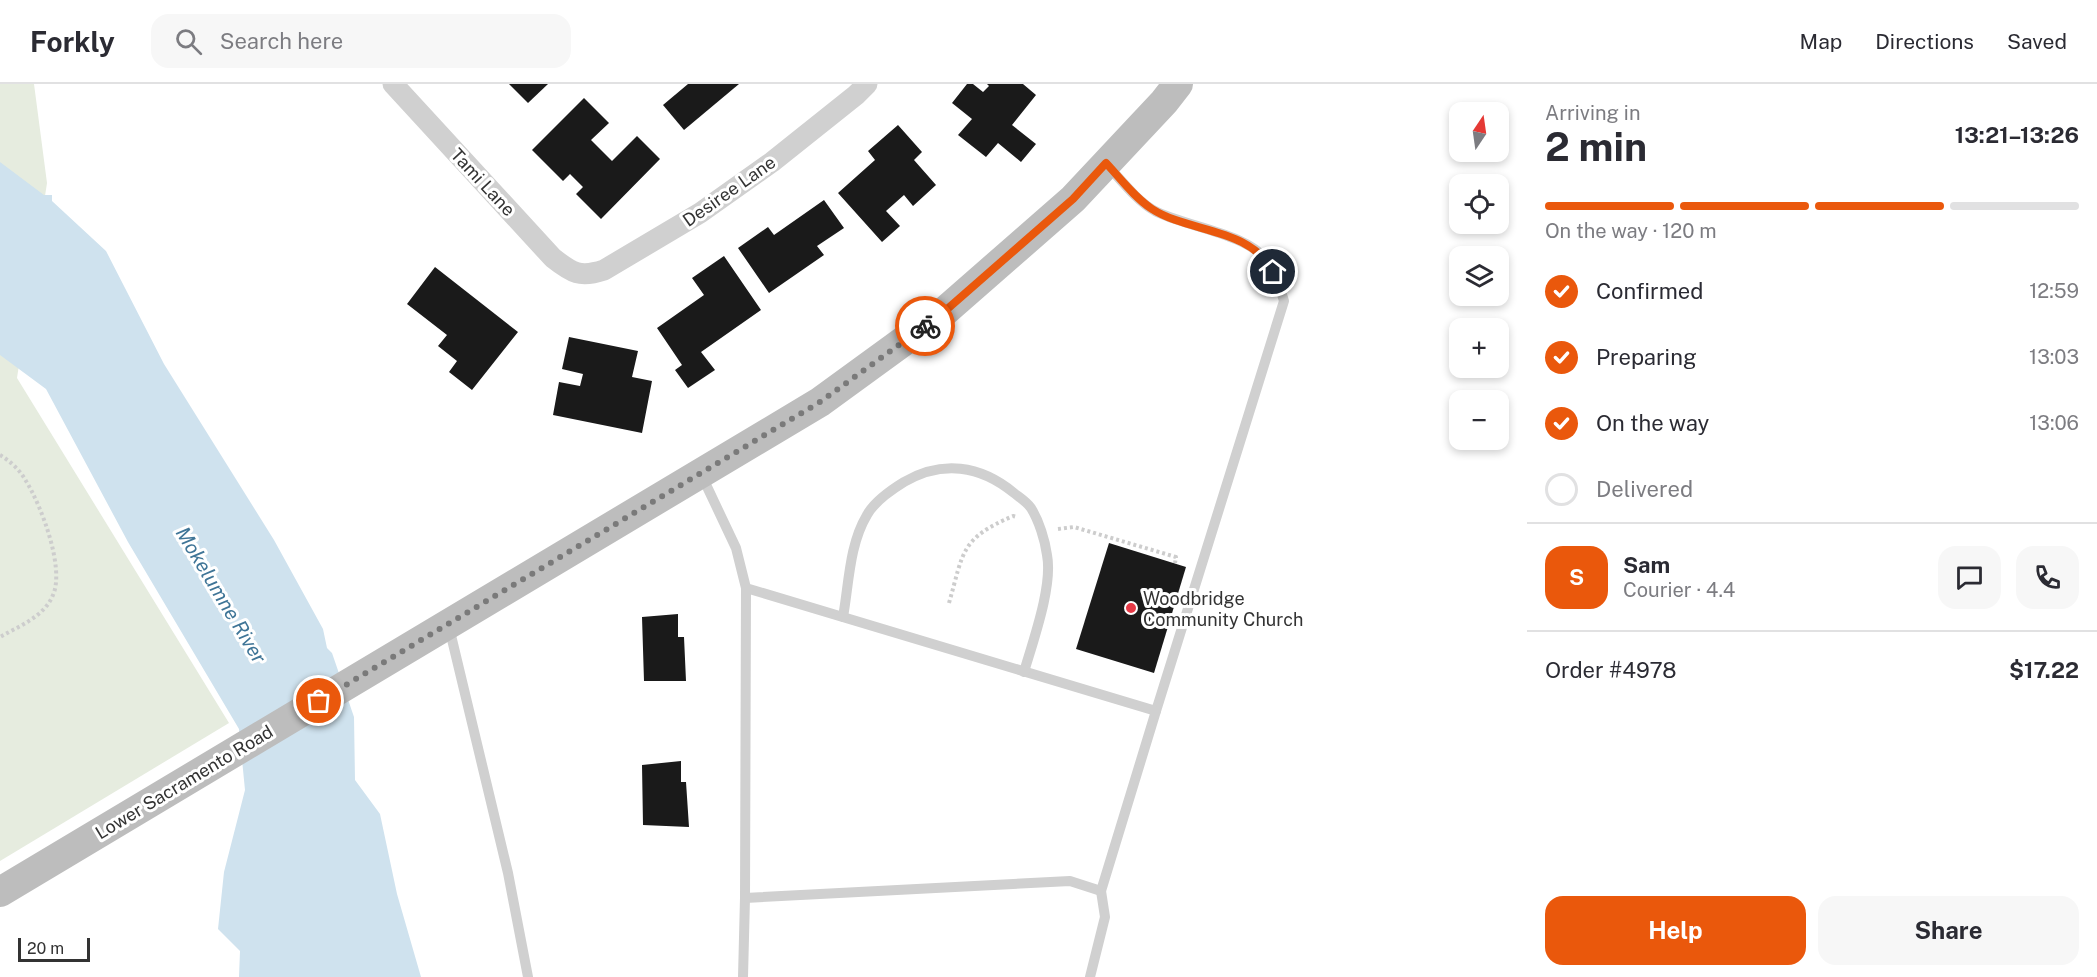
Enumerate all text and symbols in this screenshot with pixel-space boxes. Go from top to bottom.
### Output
search box [151,14,571,68]
text: Forkly [30,25,115,58]
icon: search [172,25,205,58]
text: Search here [220,28,343,54]
text: Map [1800,29,1842,54]
text: Directions [1875,29,1974,54]
text: Saved [2007,29,2067,54]
text: Arriving in [1545,101,1640,125]
north arrow [1449,102,1509,162]
map controls [1449,102,1509,450]
text: 13:21–13:26 [1955,122,2079,148]
text: 2 min [1545,124,1647,170]
street label: Tami Lane [446,144,520,220]
street label: Desiree Lane [679,151,779,231]
button: locate [1449,174,1509,234]
text: On the way · 120 m [1545,219,1717,243]
pin [1247,246,1298,297]
button: layers [1449,246,1509,306]
icon: home [1256,255,1289,288]
icon: check [1545,275,1578,308]
text: Confirmed [1596,278,1703,304]
text: 12:59 [2029,279,2079,303]
courier [895,296,955,356]
icon: bike [909,310,942,343]
button: + [1449,318,1509,378]
icon: check [1545,341,1578,374]
text: Preparing [1596,344,1697,370]
text: 13:03 [2029,345,2079,369]
button: − [1449,390,1509,450]
icon: check [1545,407,1578,440]
text: On the way [1596,410,1709,436]
text: 13:06 [2029,411,2079,435]
text: Delivered [1596,476,1693,502]
water label: Mokelumne River [171,522,271,668]
button: chat [1938,546,2001,609]
button: phone [2016,546,2079,609]
text: Sam [1623,552,1670,578]
text: S [1569,564,1584,590]
text: Courier · 4.4 [1623,578,1735,602]
place label: Woodbridge Community Church [1143,588,1303,630]
marker: Woodbridge Community Church [1124,601,1138,615]
text: Order #4978 [1545,657,1676,683]
text: $17.22 [2009,657,2079,683]
pin [293,675,344,726]
icon: bag [302,684,335,717]
street label: Lower Sacramento Road [91,721,277,843]
button: Help [1545,896,1806,965]
button: Share [1818,896,2079,965]
scale bar [18,935,90,962]
text: 20 m [27,939,64,958]

